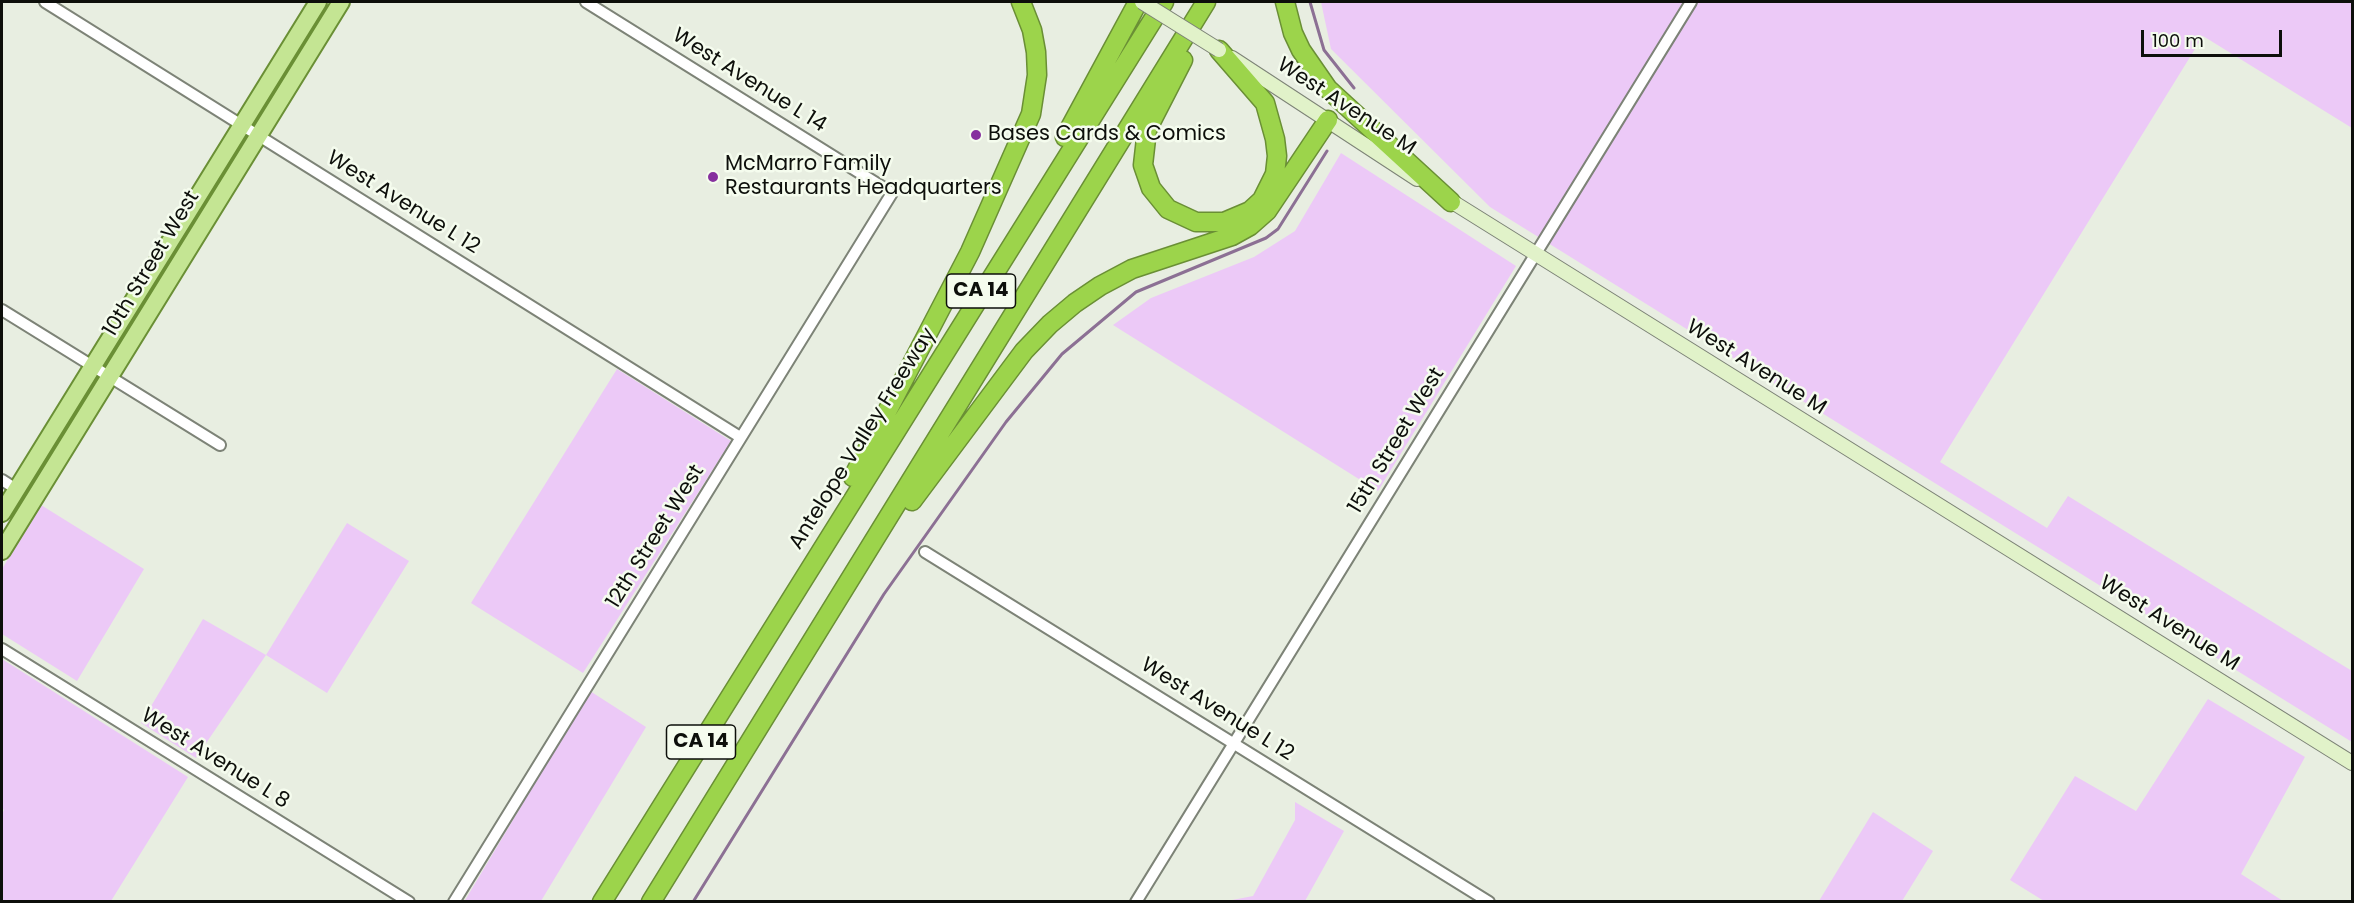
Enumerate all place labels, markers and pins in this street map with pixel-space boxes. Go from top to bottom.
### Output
place label: Bases Cards & Comics [988,122,1226,148]
marker: Bases Cards & Comics [969,128,983,142]
place label: McMarro Family Restaurants Headquarters [725,152,1002,202]
marker: McMarro Family Restaurants Headquarters [706,170,720,184]

